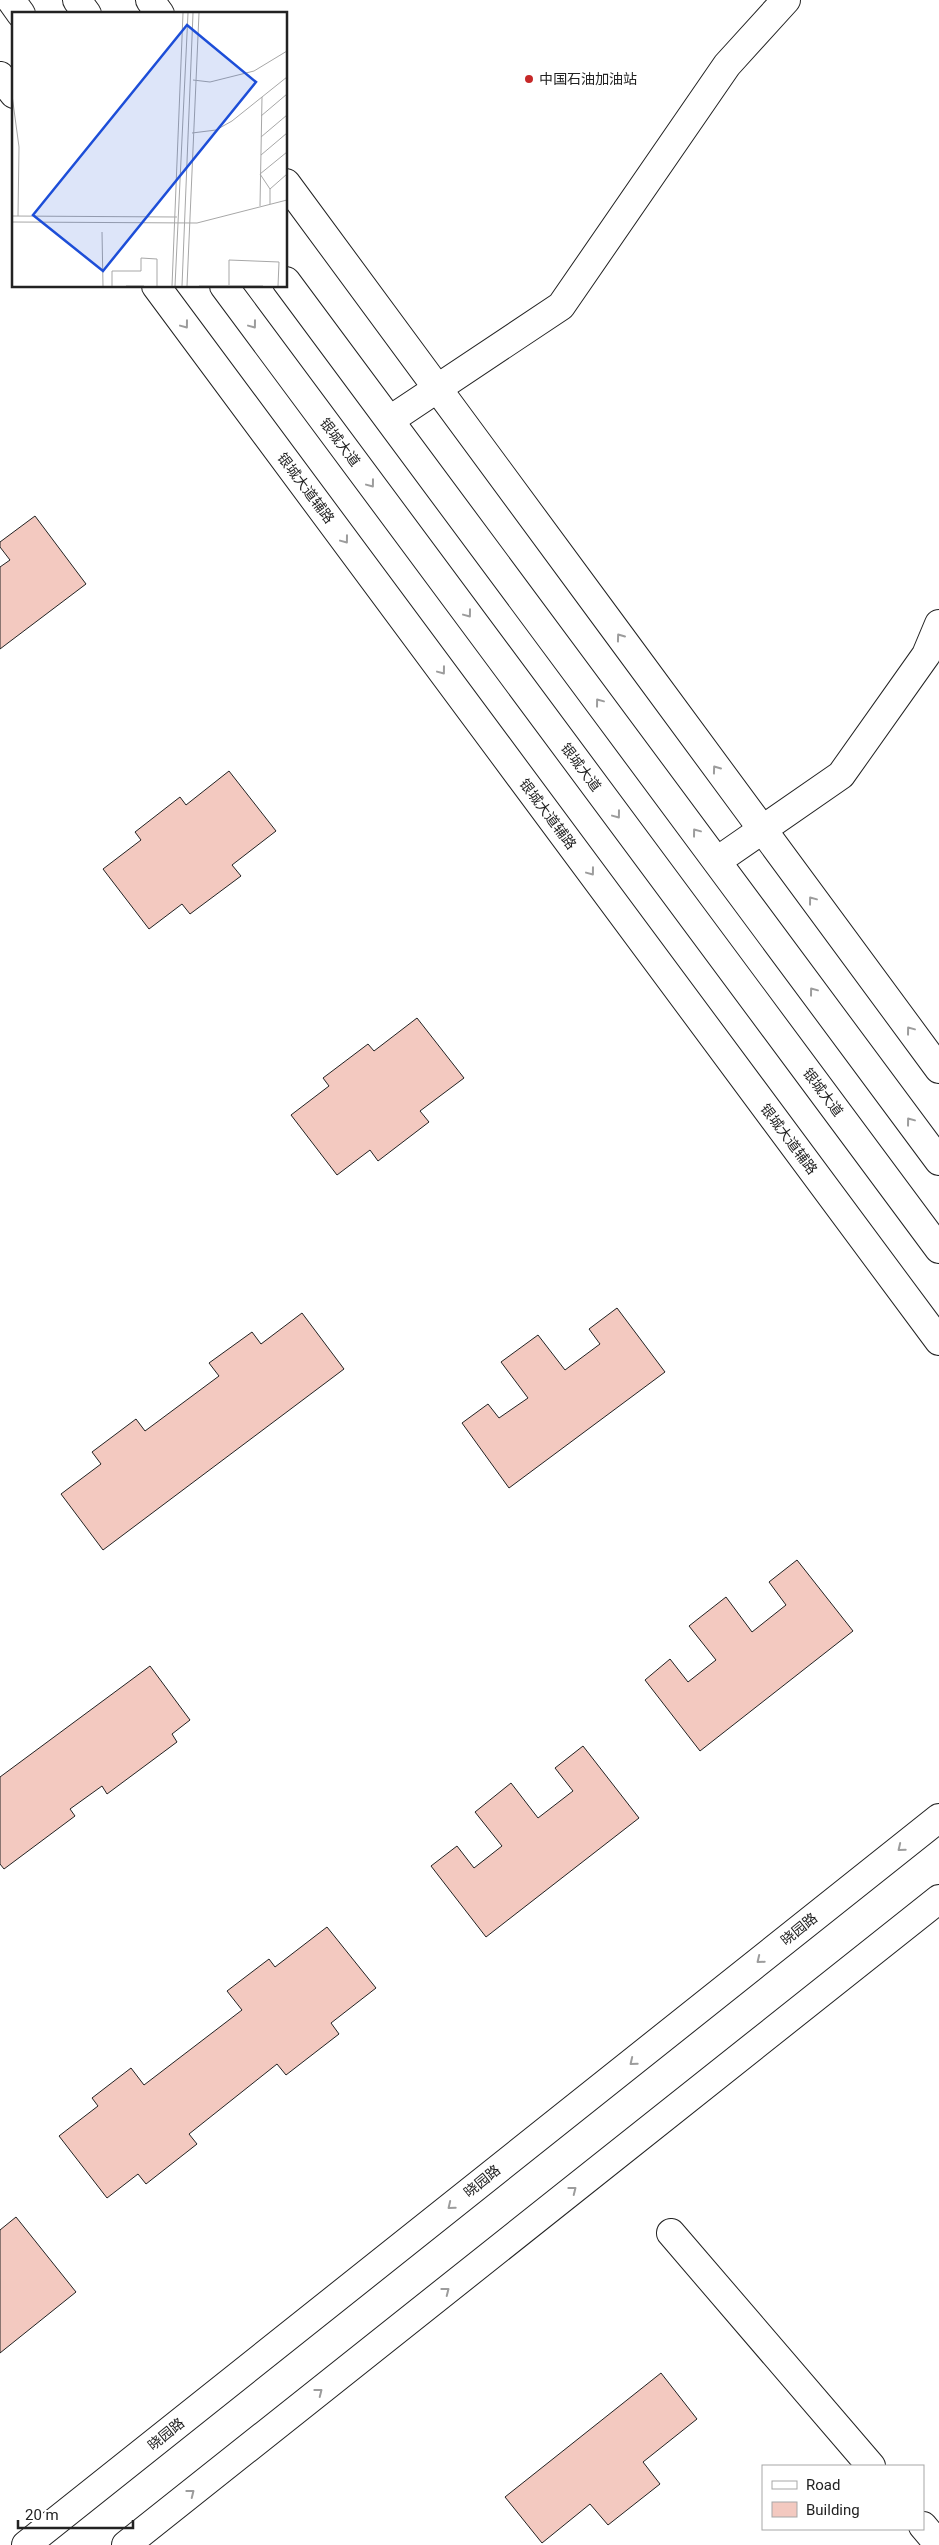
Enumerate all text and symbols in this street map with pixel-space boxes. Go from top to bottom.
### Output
inset map [12,12,288,288]
place label: 中国石油加油站 [539,71,637,87]
marker: 中国石油加油站 [523,73,535,85]
one-way arrow [180,319,188,328]
one-way arrow [247,319,256,329]
street label: 银城大道 [317,415,363,469]
street label: 银城大道辅路 [274,450,338,526]
one-way arrow [365,478,373,487]
one-way arrow [339,534,348,544]
one-way arrow [462,608,470,617]
one-way arrow [617,633,626,643]
one-way arrow [436,665,444,674]
one-way arrow [596,698,605,708]
street label: 银城大道 [558,740,604,794]
one-way arrow [713,766,721,775]
street label: 银城大道辅路 [516,776,580,852]
one-way arrow [611,809,619,818]
one-way arrow [693,829,701,838]
one-way arrow [584,866,594,875]
one-way arrow [809,896,818,906]
one-way arrow [810,987,819,997]
one-way arrow [907,1027,915,1036]
street label: 银城大道 [800,1065,846,1119]
street label: 银城大道辅路 [757,1101,821,1177]
one-way arrow [907,1117,916,1127]
one-way arrow [898,1843,907,1851]
street label: 晓园路 [778,1910,820,1948]
one-way arrow [757,1955,766,1963]
one-way arrow [630,2056,639,2064]
street label: 晓园路 [461,2162,503,2200]
one-way arrow [567,2187,576,2195]
one-way arrow [448,2201,457,2209]
one-way arrow [440,2288,449,2296]
one-way arrow [313,2388,322,2397]
street label: 晓园路 [145,2415,187,2453]
legend [762,2465,924,2530]
text: Road [806,2476,840,2494]
one-way arrow [186,2489,195,2498]
scale bar [18,2498,132,2530]
text: Building [806,2501,860,2519]
text: 20 m [25,2506,59,2524]

